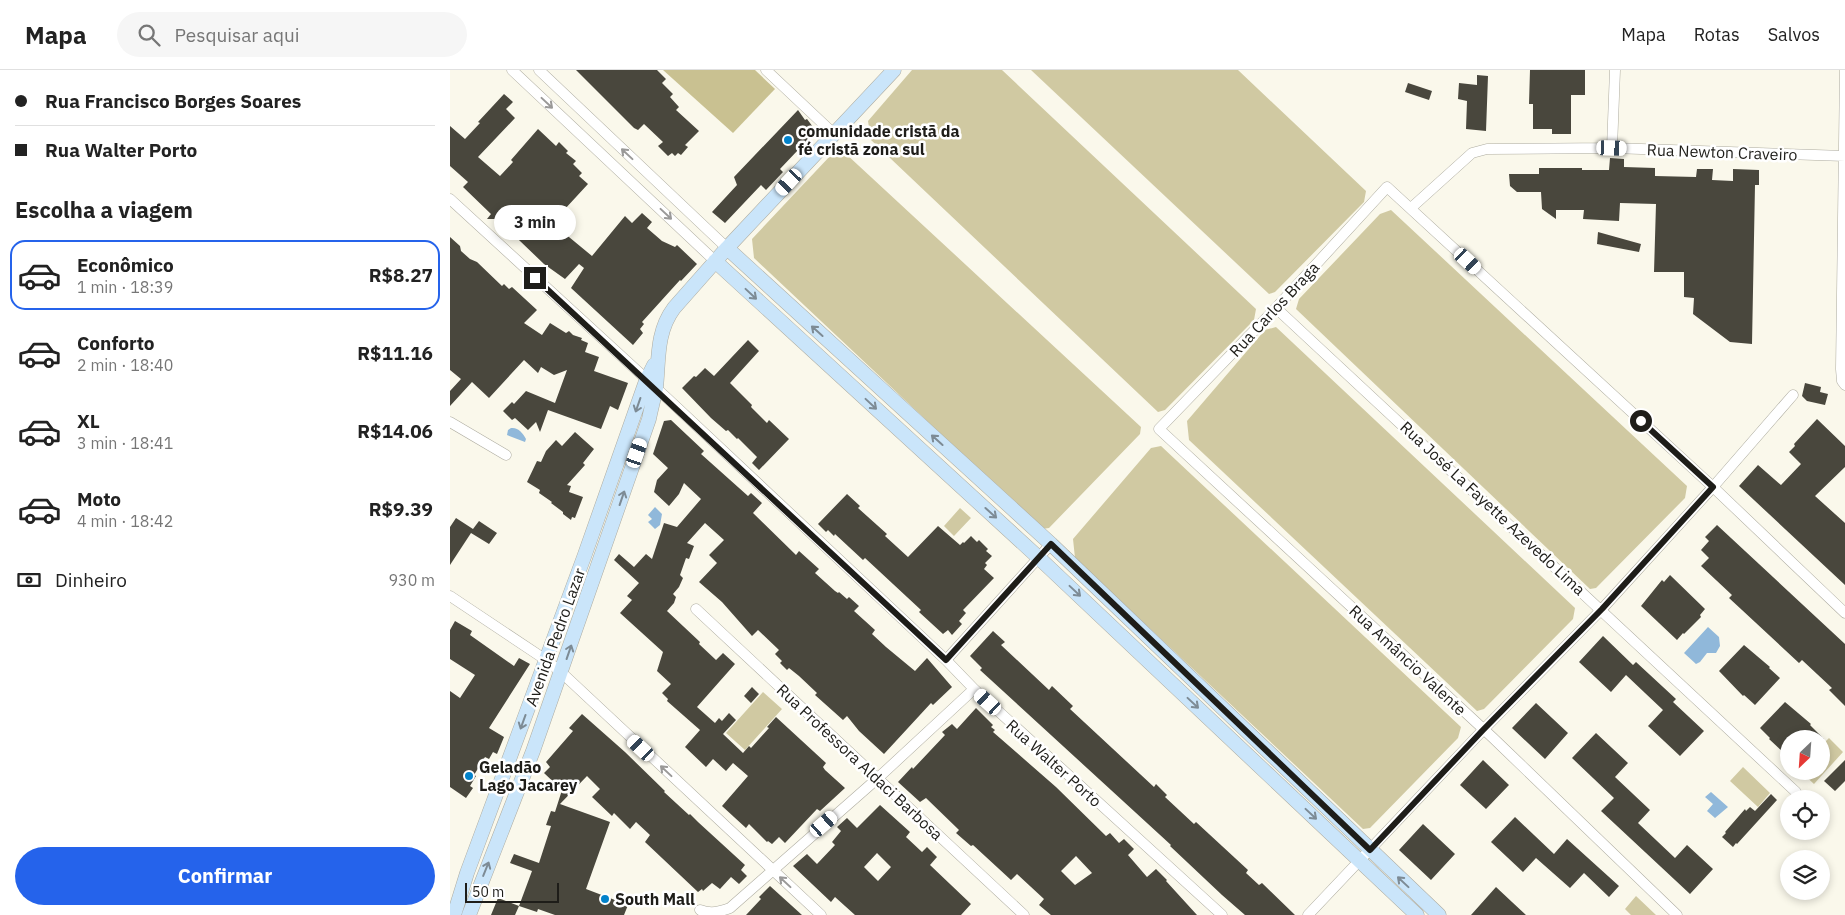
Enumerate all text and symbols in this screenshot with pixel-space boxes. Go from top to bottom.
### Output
search box [117,12,467,57]
text: Mapa [25,19,87,51]
icon: search [135,21,163,49]
text: Pesquisar aqui [175,23,300,47]
text: Mapa [1621,23,1666,46]
text: Rotas [1694,23,1740,46]
text: Salvos [1768,23,1820,46]
text: Rua Francisco Borges Soares [45,89,301,113]
one-way arrow [541,97,554,109]
place label: comunidade cristã da fé cristã zona sul [798,121,960,159]
marker: comunidade cristã da fé cristã zona sul [782,134,794,146]
text: Rua Walter Porto [45,138,197,162]
street label: Rua Newton Craveiro [1646,139,1798,165]
car [1596,140,1627,156]
one-way arrow [621,148,634,160]
car [773,166,804,198]
text: Escolha a viagem [15,195,193,224]
callout: 3 min [494,206,576,240]
one-way arrow [659,208,672,220]
text: 3 min [514,212,556,232]
car [1451,245,1484,277]
icon: car [17,253,62,298]
text: Econômico [77,253,174,277]
street label: Rua Carlos Braga [1225,257,1323,361]
text: R$8.27 [369,263,433,287]
route end [524,267,546,289]
text: 1 min · 18:39 [77,277,173,297]
one-way arrow [745,288,758,300]
one-way arrow [811,325,824,336]
icon: car [17,331,62,376]
text: Conforto [77,331,155,355]
text: R$11.16 [357,341,433,365]
text: 2 min · 18:40 [77,355,173,375]
one-way arrow [633,397,642,412]
one-way arrow [864,397,877,409]
icon: car [17,409,62,454]
text: XL [77,409,100,433]
route start [1630,410,1652,432]
street label: Rua José La Fayette Azevedo Lima [1396,417,1590,599]
text: R$14.06 [357,419,433,443]
text: 3 min · 18:41 [77,433,173,453]
one-way arrow [931,434,944,446]
car [625,436,648,470]
icon: car [17,487,62,532]
text: Moto [77,487,121,511]
one-way arrow [617,491,627,507]
text: R$9.39 [369,497,433,521]
one-way arrow [984,507,997,519]
text: 4 min · 18:42 [77,511,173,531]
street label: Avenida Pedro Lazar [521,565,589,709]
icon: cash [15,566,43,594]
text: Dinheiro [55,568,127,592]
text: 930 m [388,570,435,590]
one-way arrow [1068,585,1081,597]
street label: Rua Amâncio Valente [1345,601,1471,720]
one-way arrow [565,645,574,660]
street label: Rua Professora Aldaci Barbosa [773,680,948,845]
car [971,686,1004,718]
one-way arrow [1186,697,1199,709]
one-way arrow [518,714,527,729]
street label: Rua Walter Porto [1002,715,1106,811]
north arrow [1780,730,1830,780]
map controls [1780,730,1830,900]
car [624,732,657,764]
place label: Geladão Lago Jacarey [479,757,578,795]
one-way arrow [660,765,673,777]
marker: Geladão Lago Jacarey [463,770,475,782]
button: locate [1780,790,1830,840]
car [807,808,840,840]
one-way arrow [1304,808,1317,820]
button: Confirmar [15,847,435,905]
button: layers [1780,850,1830,900]
one-way arrow [482,862,491,877]
one-way arrow [779,876,791,888]
one-way arrow [1397,876,1410,888]
scale bar [465,880,559,903]
text: 50 m [472,883,504,901]
place label: South Mall [615,889,695,909]
marker: South Mall [599,893,611,905]

